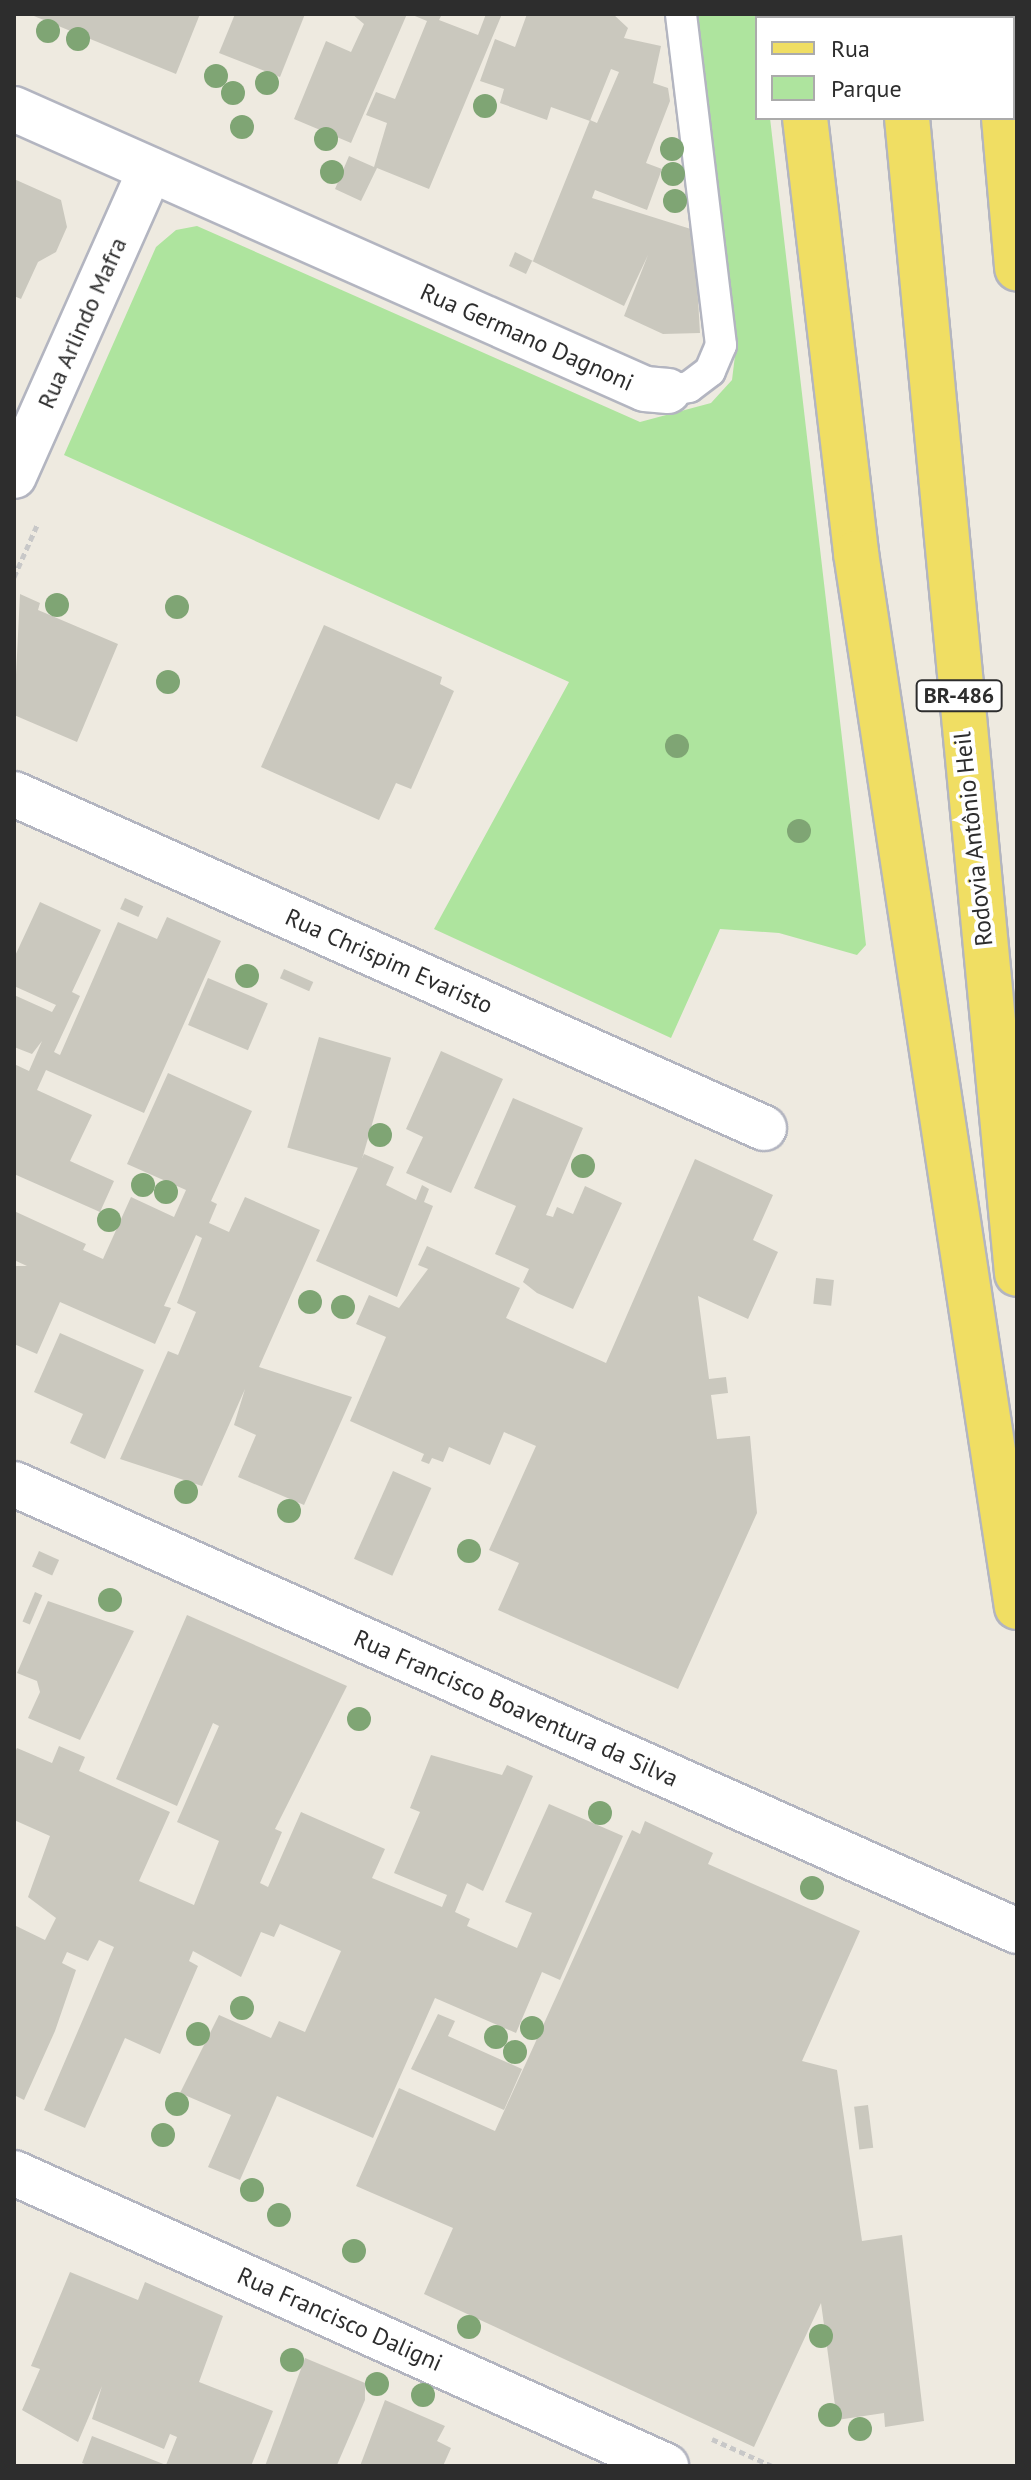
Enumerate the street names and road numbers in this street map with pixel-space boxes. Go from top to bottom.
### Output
street label: Rua Arlindo Mafra [31,233,133,413]
street label: Rua Germano Dagnoni [416,277,638,397]
road number: BR-486 [915,678,1003,714]
street label: Rodovia Antônio Heil [947,730,999,948]
street label: Rua Chrispim Evaristo [281,902,497,1020]
street label: Rua Francisco Boaventura da Silva [350,1623,682,1793]
street label: Rua Francisco Daligni [233,2261,447,2377]

